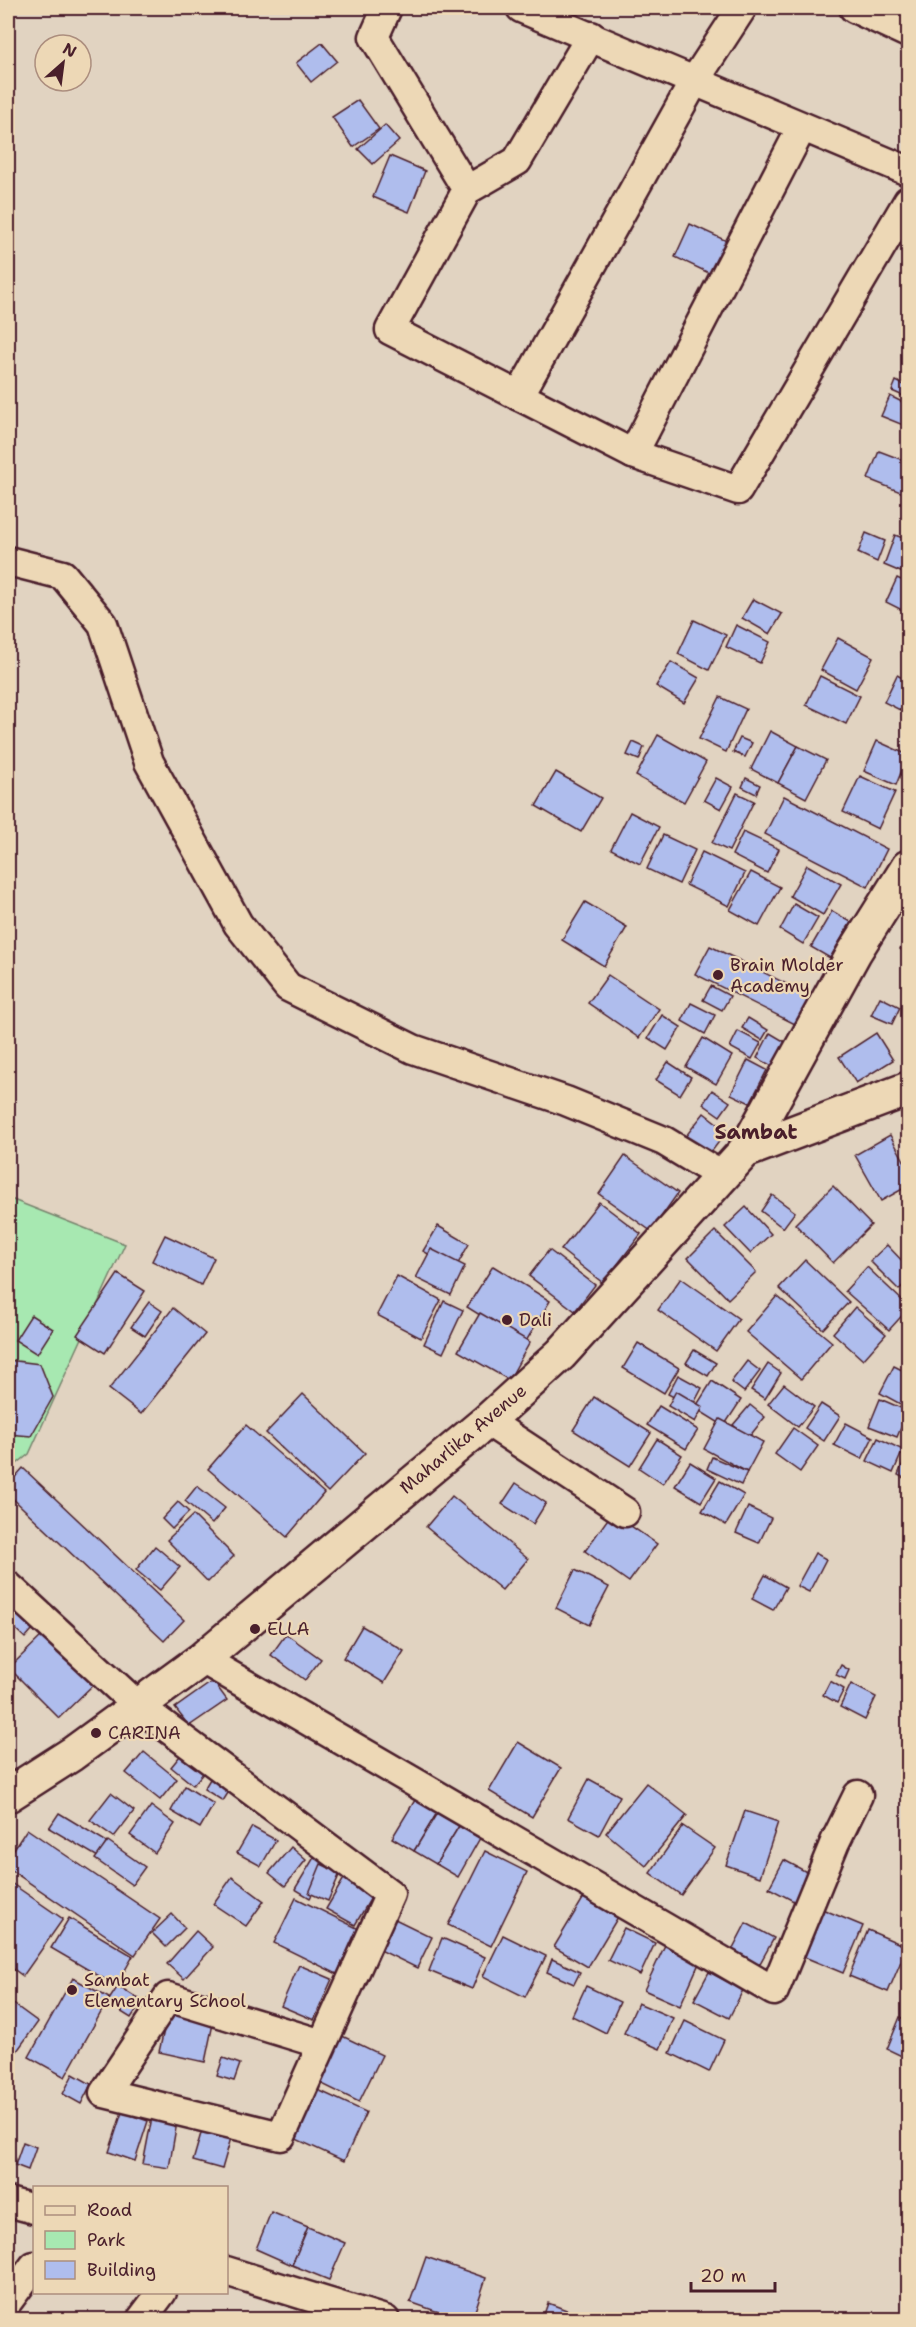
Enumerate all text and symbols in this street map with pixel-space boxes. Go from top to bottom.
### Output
north arrow [33,33,93,93]
text: N [59,38,80,62]
place label: Brain Molder Academy [730,953,844,998]
marker: Brain Molder Academy [711,968,725,982]
district label: Sambat [714,1118,798,1146]
place label: Dali [519,1308,552,1332]
marker: Dali [500,1313,514,1327]
street label: Maharlika Avenue [394,1379,532,1499]
place label: ELLA [267,1617,310,1641]
marker: ELLA [248,1622,262,1636]
place label: CARINA [108,1721,181,1745]
marker: CARINA [89,1726,103,1740]
place label: Sambat Elementary School [84,1968,247,2013]
marker: Sambat Elementary School [65,1983,79,1997]
legend [33,2186,228,2294]
text: Road [87,2198,132,2222]
text: Park [87,2228,126,2252]
scale bar [691,2255,775,2293]
text: Building [87,2258,156,2282]
text: 20 m [700,2264,746,2288]

